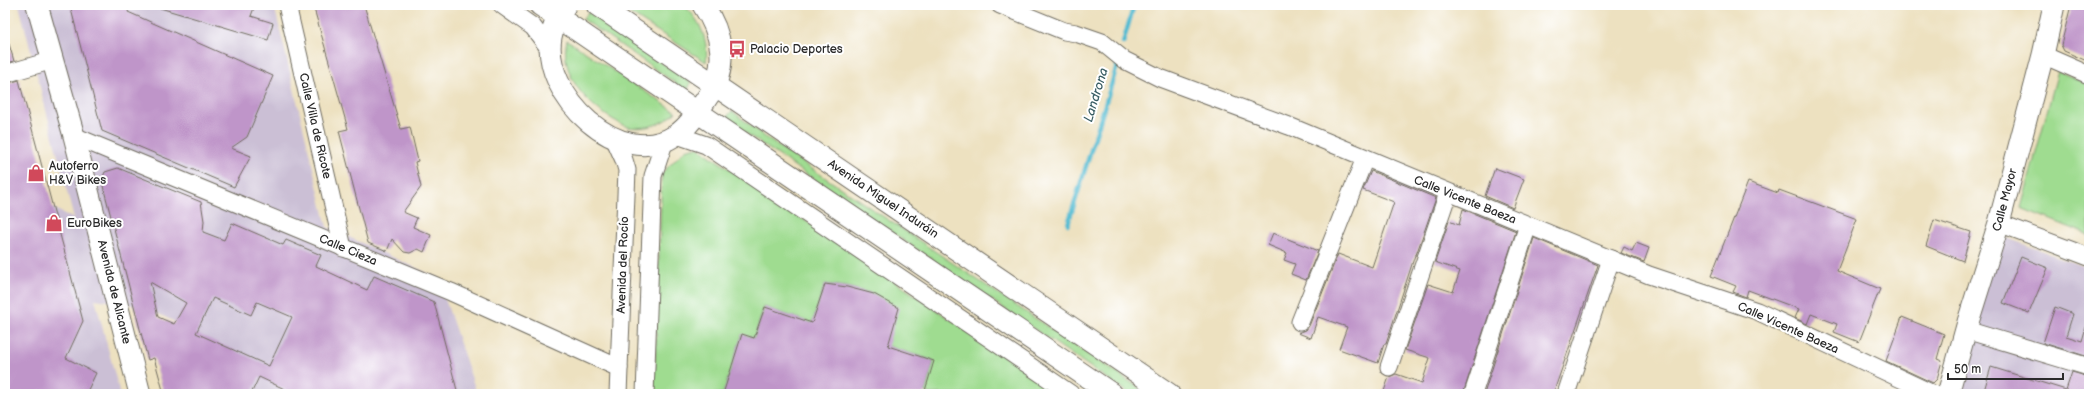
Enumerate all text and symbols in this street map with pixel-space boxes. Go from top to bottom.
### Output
bus stop icon: Palacio Deportes [727,39,747,59]
place label: Palacio Deportes [750,42,843,57]
water label: Landrona [1080,66,1112,124]
street label: Calle Villa de Ricote [296,72,334,180]
street label: Avenida Miguel Induráin [825,156,942,242]
place label: Autoferro H&V Bikes [49,159,106,188]
shop icon: Autoferro H&V Bikes [26,163,46,183]
street label: Calle Mayor [1989,166,2021,233]
street label: Calle Vicente Baeza [1412,173,1519,227]
shop icon: EuroBikes [44,213,64,233]
place label: EuroBikes [67,216,122,231]
street label: Avenida del Rocío [614,216,632,314]
street label: Calle Cieza [317,231,380,269]
street label: Avenida de Alicante [94,238,134,346]
street label: Calle Vicente Baeza [1735,299,1841,357]
scale bar [1948,355,2063,381]
text: 50 m [1954,362,1981,377]

